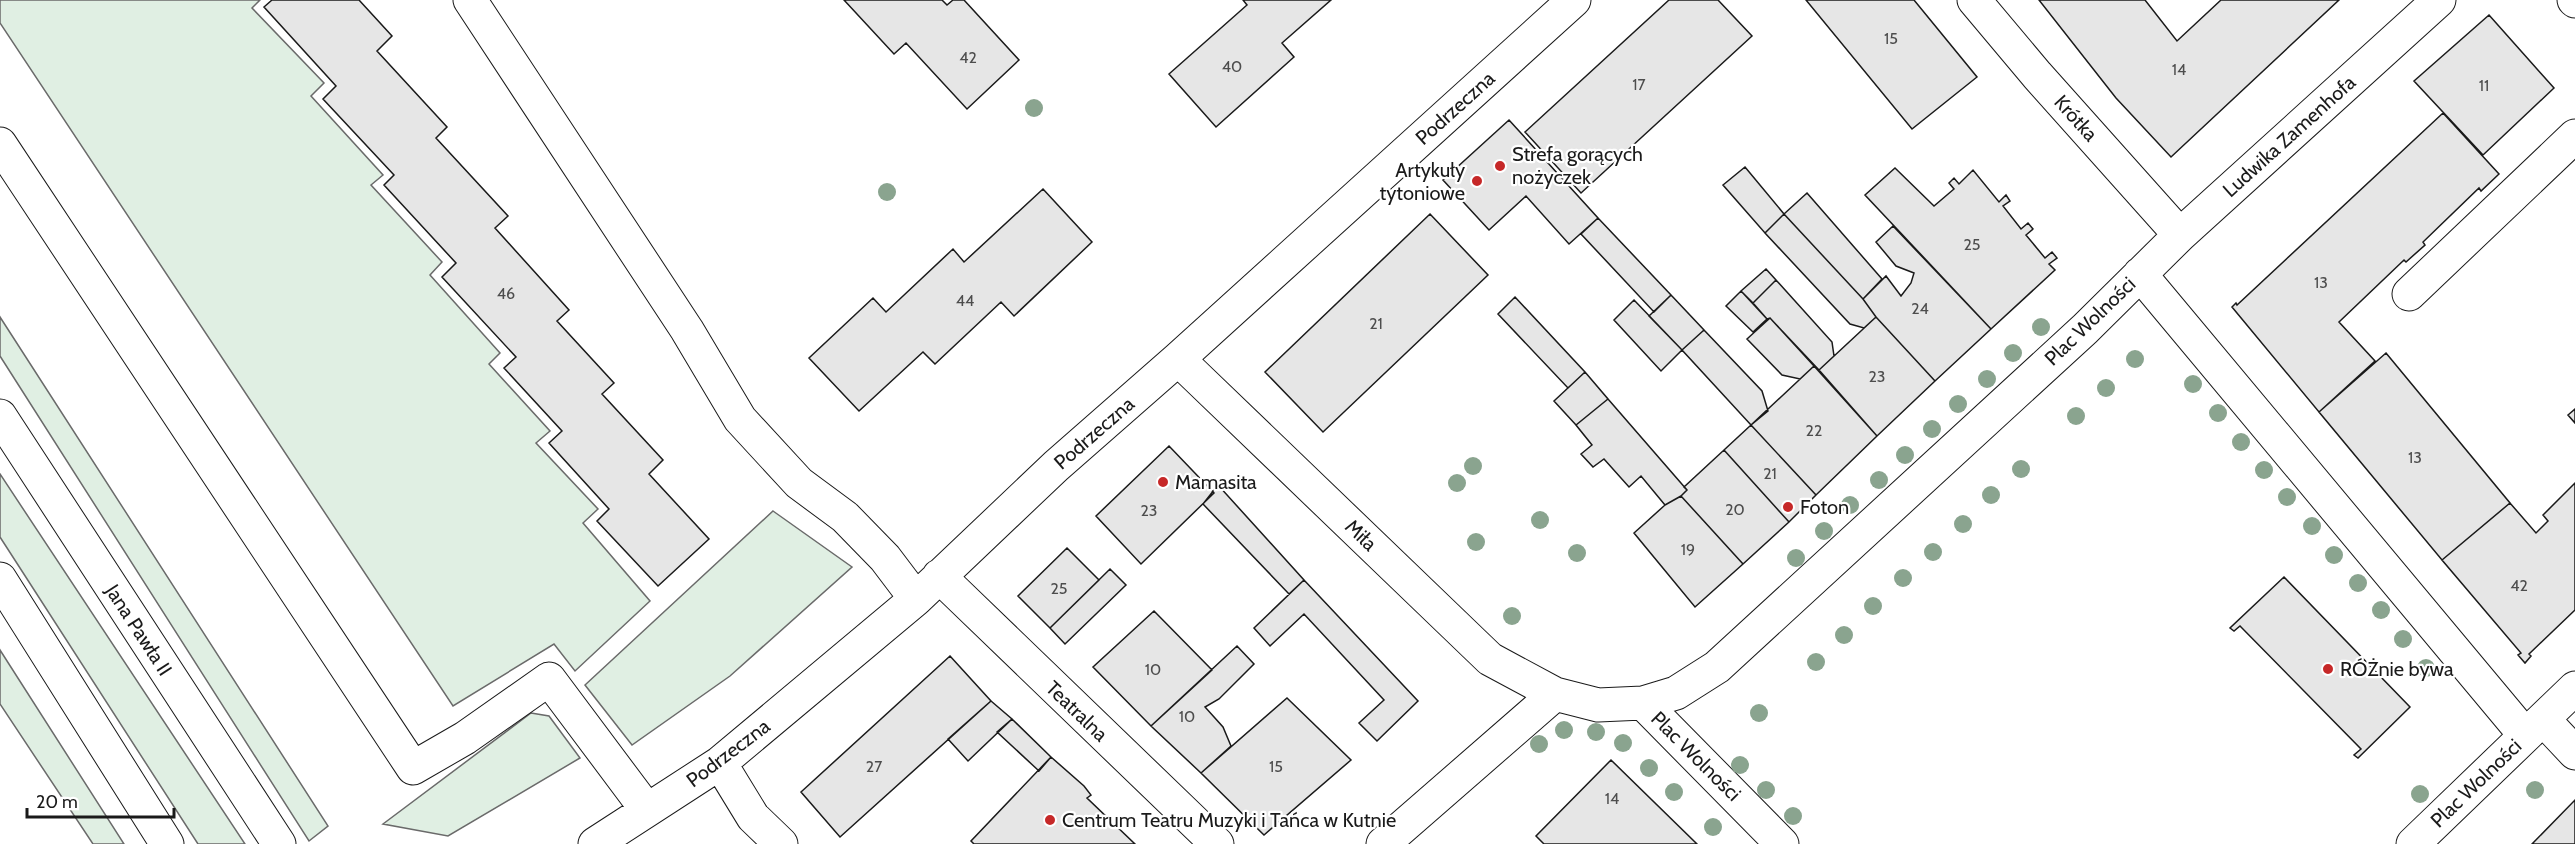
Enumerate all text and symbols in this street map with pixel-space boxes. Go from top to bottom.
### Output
house number: 15 [1884,29,1898,48]
house number: 42 [959,48,977,67]
house number: 40 [1222,57,1242,76]
house number: 14 [2172,60,2186,79]
street label: Podrzeczna [1410,66,1500,150]
street label: Ludwika Zamenhofa [2218,70,2361,202]
house number: 17 [1632,75,1646,94]
house number: 11 [2479,76,2489,95]
street label: Krótka [2049,90,2103,146]
place label: Strefa gorących nożyczek [1512,142,1643,189]
place label: Artykuły tytoniowe [1380,158,1465,205]
marker: Strefa gorących nożyczek [1493,159,1507,173]
marker: Artykuły tytoniowe [1470,174,1484,188]
house number: 25 [1963,235,1981,254]
street label: Plac Wolności [2040,272,2140,370]
house number: 13 [2314,273,2328,292]
house number: 46 [497,284,515,303]
house number: 44 [956,291,974,310]
house number: 24 [1911,299,1929,318]
house number: 21 [1369,314,1383,333]
house number: 23 [1868,367,1886,386]
street label: Podrzeczna [1049,391,1139,474]
house number: 22 [1806,421,1822,440]
house number: 13 [2408,448,2422,467]
house number: 21 [1763,464,1777,483]
place label: Mamasita [1175,470,1257,494]
marker: Mamasita [1156,475,1170,489]
place label: Foton [1800,495,1849,519]
house number: 20 [1725,500,1745,519]
marker: Foton [1781,500,1795,514]
house number: 23 [1140,501,1158,520]
street label: Miła [1340,514,1382,556]
house number: 19 [1681,540,1695,559]
house number: 42 [2510,576,2528,595]
street label: Jana Pawła II [100,579,177,680]
house number: 25 [1050,579,1068,598]
place label: RÓŻnie bywa [2340,657,2454,681]
house number: 10 [1145,660,1161,679]
marker: RÓŻnie bywa [2321,662,2335,676]
street label: Teatralna [1041,676,1113,747]
street label: Plac Wolności [1646,706,1746,806]
house number: 10 [1179,707,1195,726]
street label: Podrzeczna [682,714,775,792]
street label: Plac Wolności [2426,734,2526,832]
house number: 27 [866,757,882,776]
house number: 15 [1269,757,1283,776]
scale bar [27,781,174,819]
house number: 14 [1605,789,1619,808]
text: 20 m [36,791,78,813]
place label: Centrum Teatru Muzyki i Tańca w Kutnie [1062,808,1396,832]
marker: Centrum Teatru Muzyki i Tańca w Kutnie [1043,813,1057,827]

